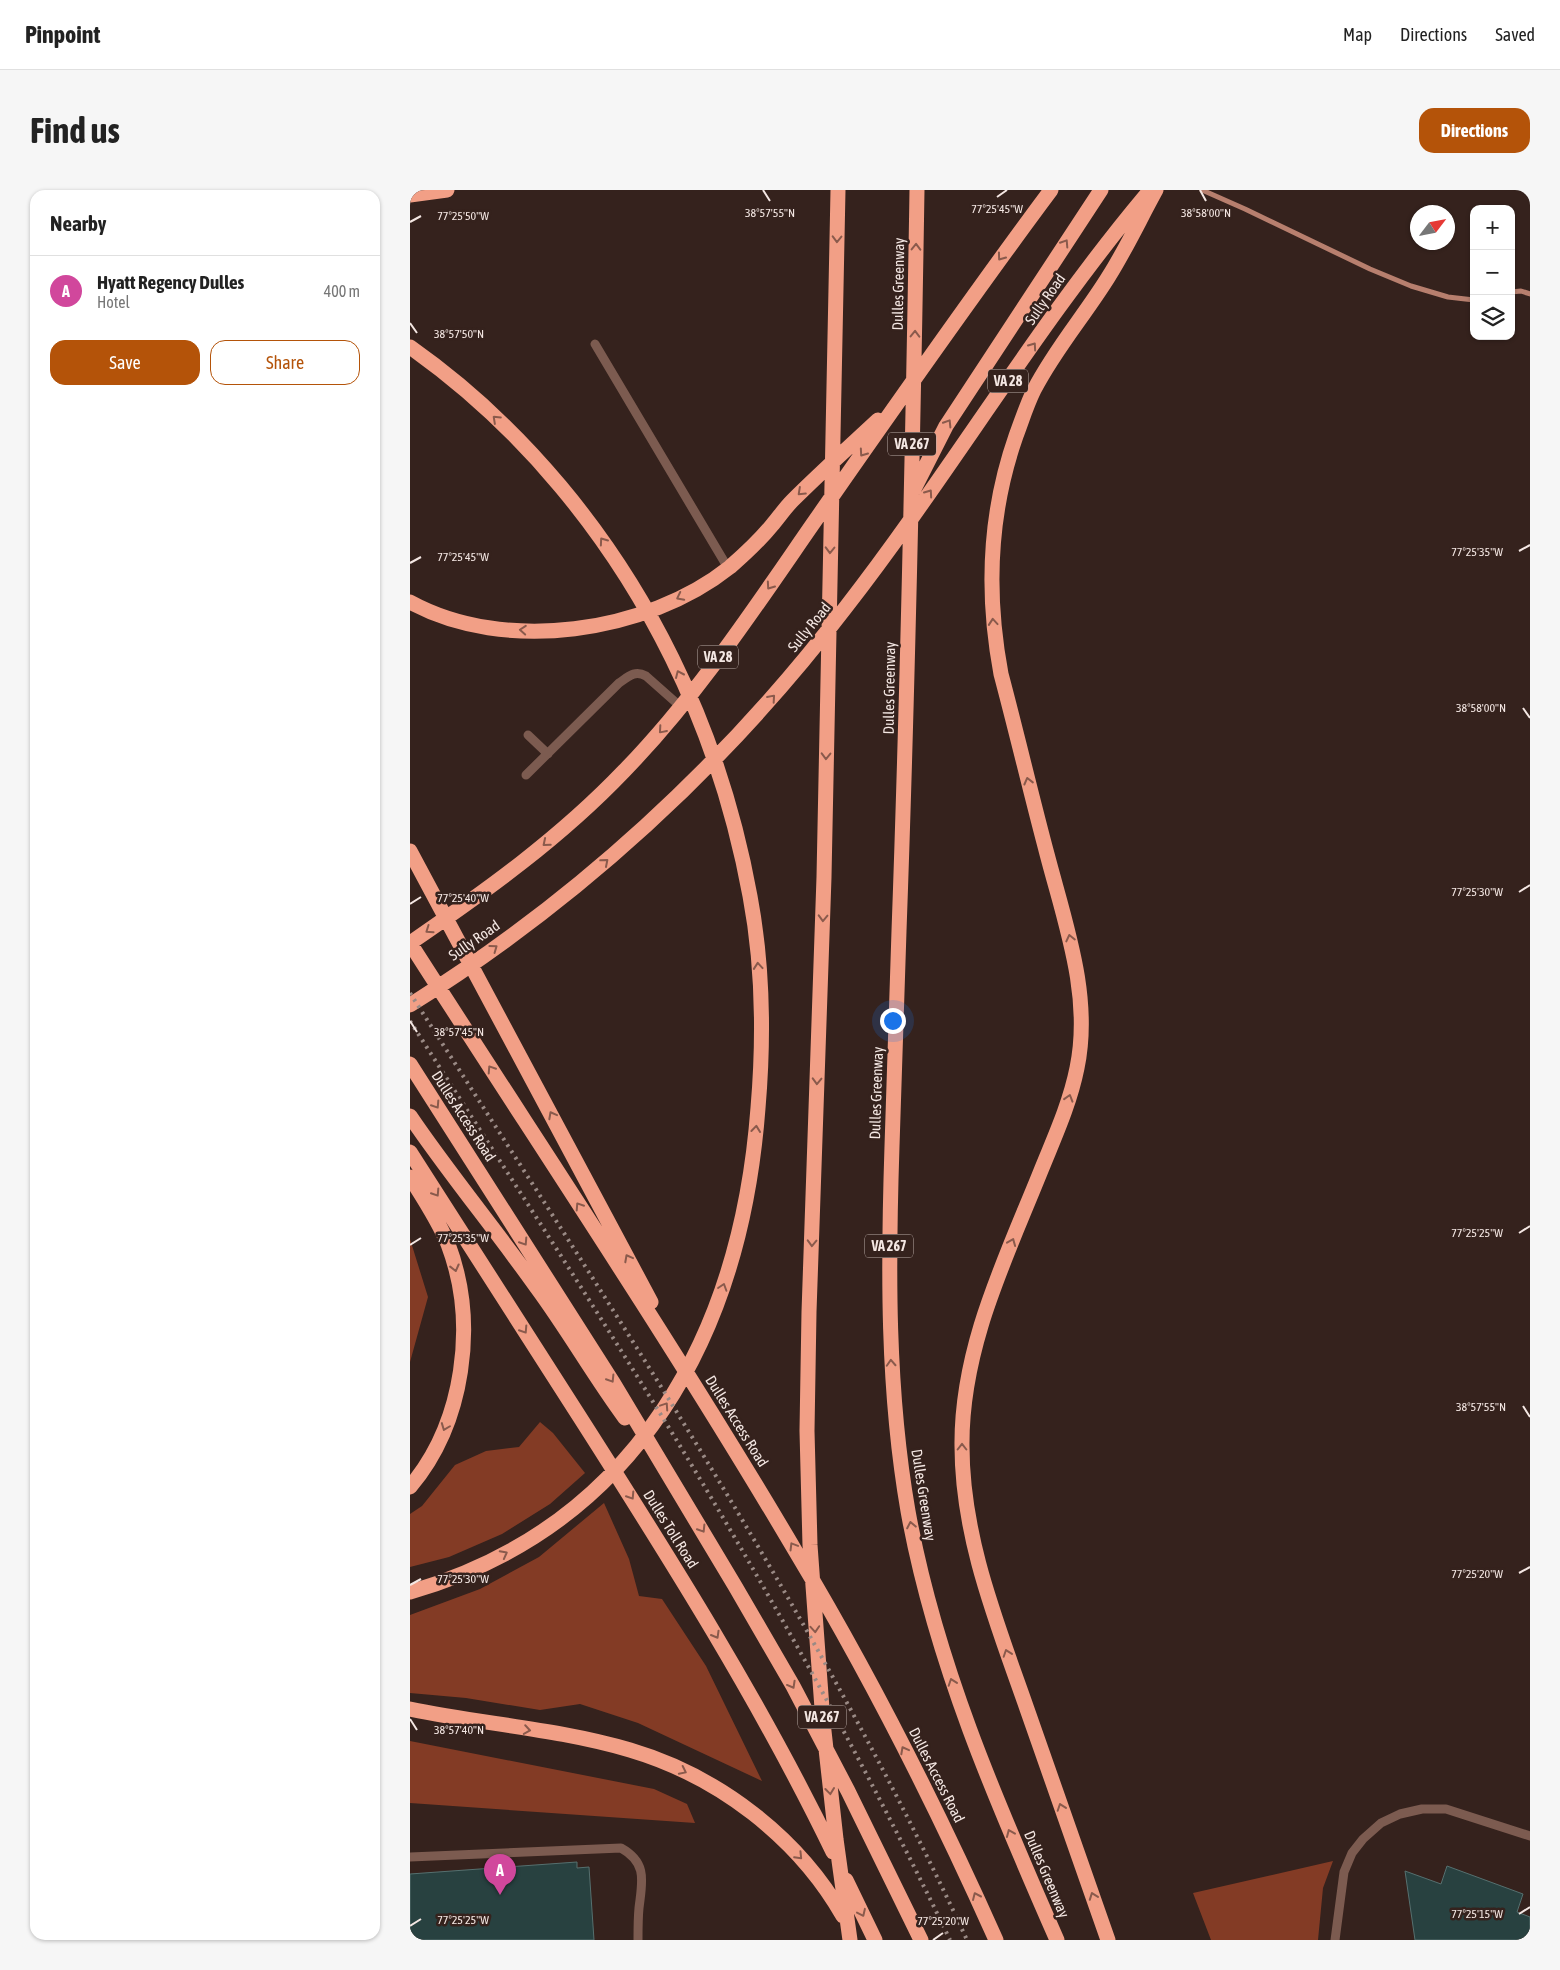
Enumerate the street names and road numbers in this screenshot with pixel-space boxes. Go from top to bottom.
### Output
street label: Dulles Greenway [889,237,907,331]
street label: Sully Road [1021,270,1069,328]
road number: VA 28 [988,370,1028,392]
road number: VA 267 [888,432,936,456]
street label: Sully Road [784,599,834,655]
street label: Dulles Greenway [880,641,898,735]
road number: VA 28 [698,646,738,668]
street label: Sully Road [445,916,503,964]
street label: Dulles Greenway [866,1046,886,1140]
street label: Dulles Access Road [429,1068,499,1164]
road number: VA 267 [865,1234,913,1258]
street label: Dulles Access Road [702,1372,772,1470]
street label: Dulles Greenway [908,1448,940,1542]
street label: Dulles Toll Road [640,1487,702,1571]
road number: VA 267 [798,1705,846,1728]
street label: Dulles Access Road [906,1725,968,1825]
street label: Dulles Greenway [1021,1828,1073,1920]

